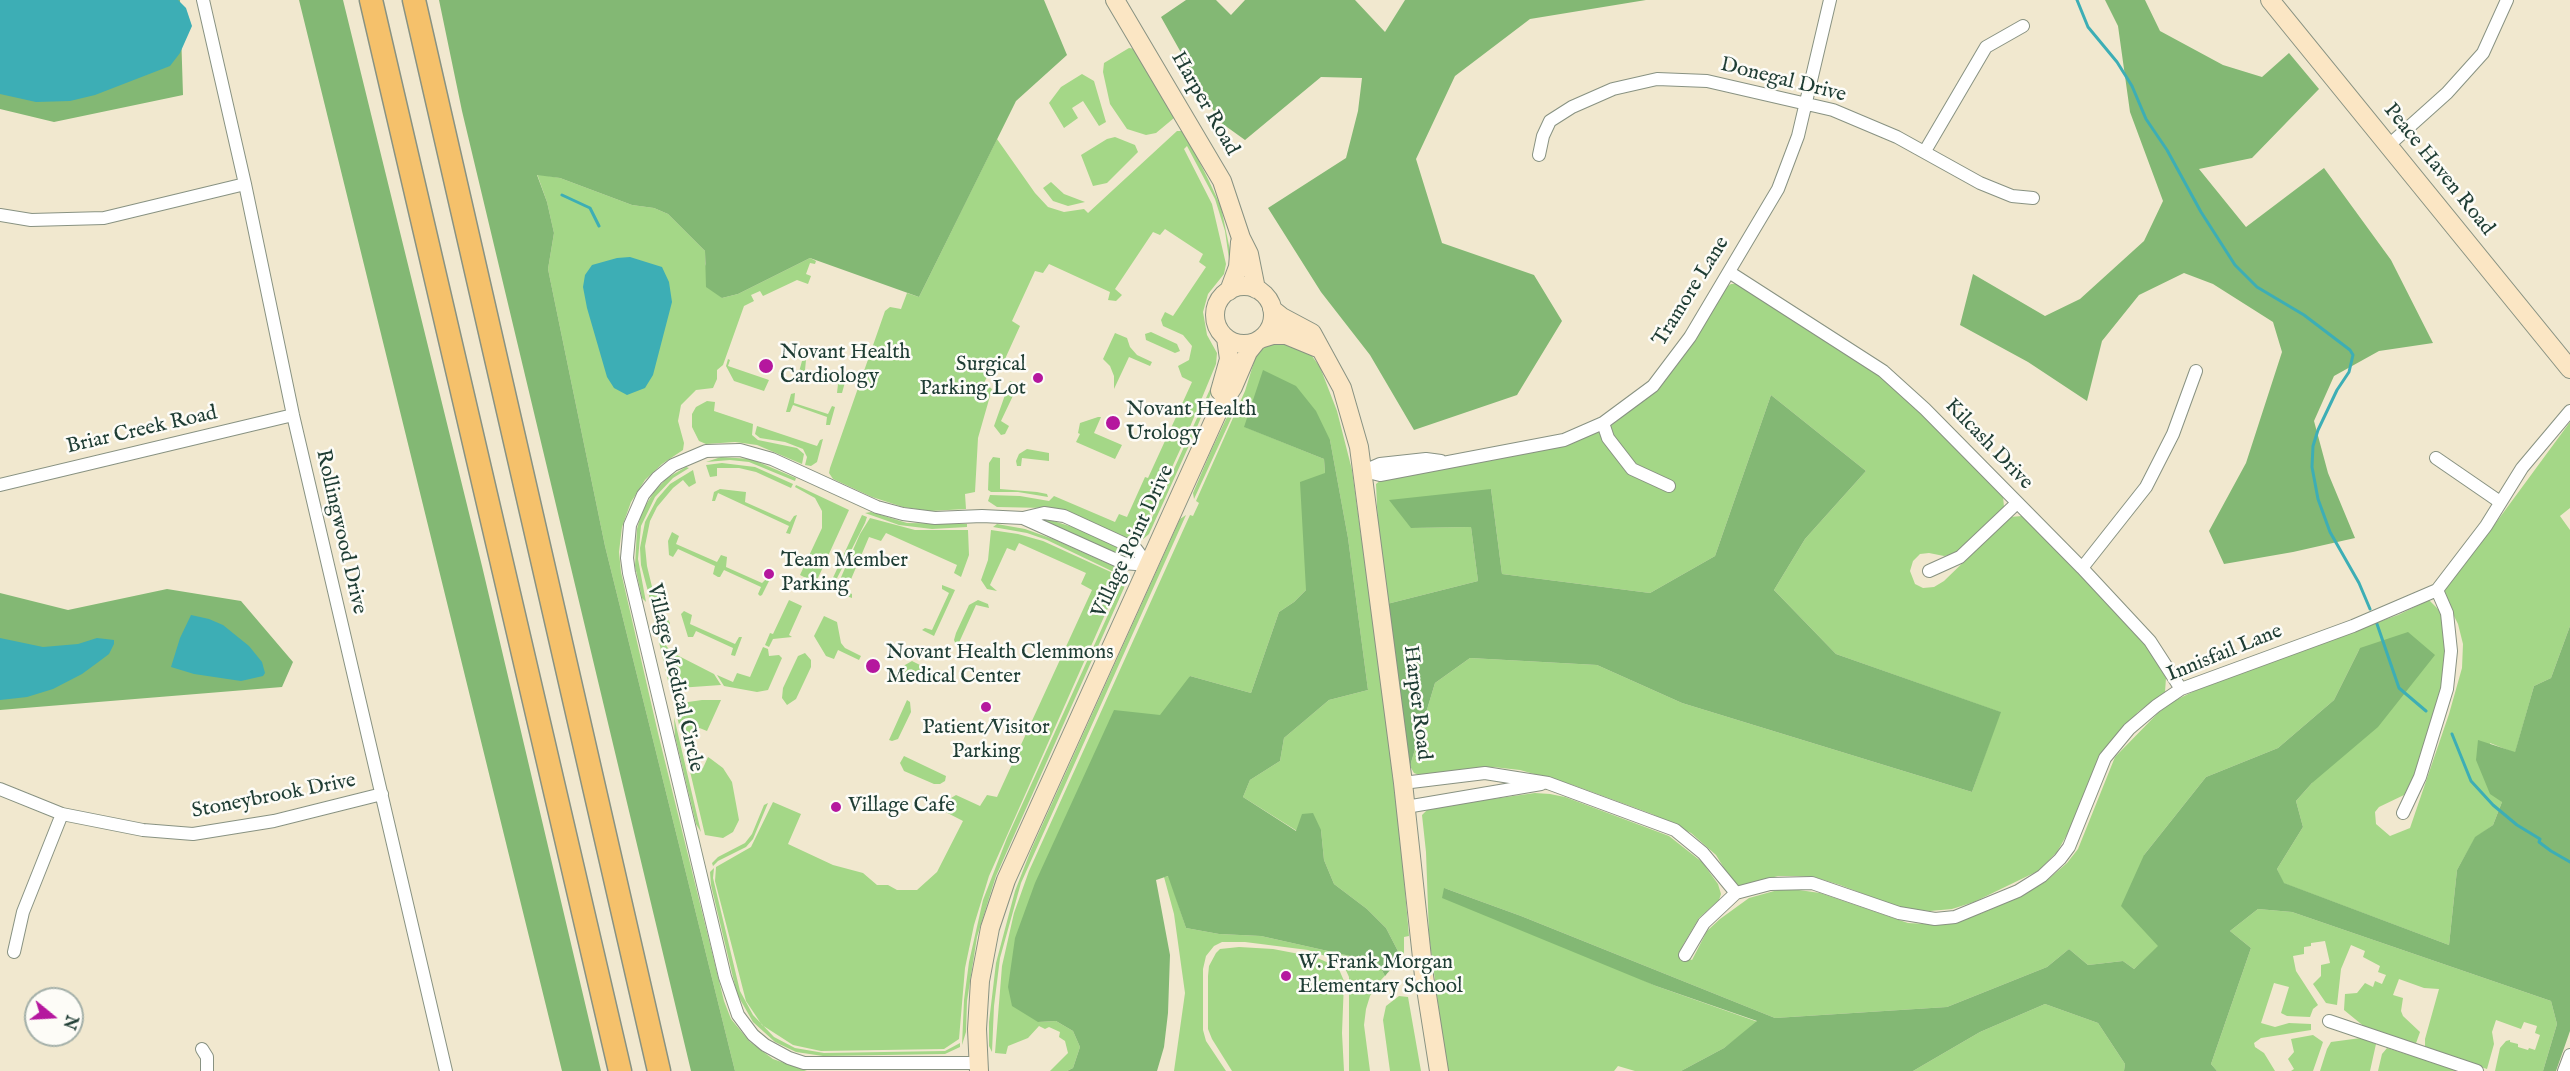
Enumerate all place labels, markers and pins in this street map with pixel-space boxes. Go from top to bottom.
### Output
place label: Novant Health Cardiology [780,341,911,391]
place label: Surgical Parking Lot [920,353,1026,403]
marker: Novant Health Cardiology [757,357,775,375]
marker: Surgical Parking Lot [1031,371,1045,385]
place label: Novant Health Urology [1126,398,1257,448]
marker: Novant Health Urology [1104,414,1122,432]
place label: Team Member Parking [781,549,908,599]
marker: Team Member Parking [762,567,776,581]
place label: Novant Health Clemmons Medical Center [886,641,1114,691]
marker: Novant Health Clemmons Medical Center [864,657,882,675]
marker: Patient/Visitor Parking [979,700,993,714]
place label: Patient/Visitor Parking [922,716,1050,766]
place label: Village Cafe [848,794,955,820]
marker: Village Cafe [829,800,843,814]
place label: W. Frank Morgan Elementary School [1298,951,1463,1001]
marker: W. Frank Morgan Elementary School [1279,969,1293,983]

